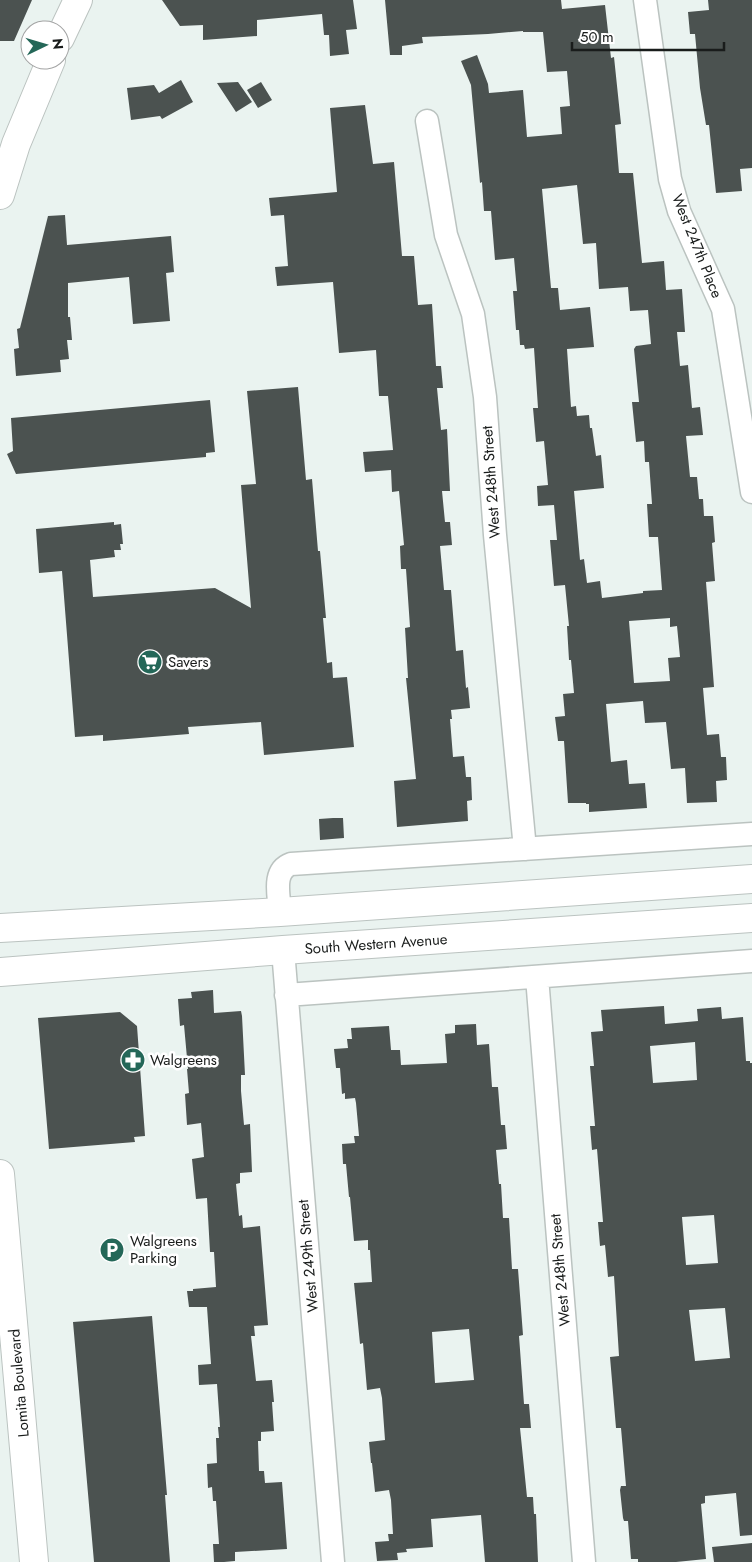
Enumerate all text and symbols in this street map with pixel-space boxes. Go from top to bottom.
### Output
north arrow [20,20,70,70]
scale bar [572,20,724,52]
text: 50 m [580,26,614,48]
text: N [48,37,68,50]
street label: West 247th Place [666,191,728,302]
street label: West 248th Street [476,425,506,539]
supermarket icon: Savers [137,649,163,675]
place label: Savers [168,651,209,673]
street label: South Western Avenue [304,928,448,960]
pharmacy icon: Walgreens [120,1047,146,1073]
place label: Walgreens [150,1049,217,1071]
street label: West 249th Street [292,1198,324,1313]
street label: West 248th Street [544,1212,576,1327]
place label: Walgreens Parking [130,1230,197,1269]
parking icon: Walgreens Parking [99,1237,125,1263]
street label: Lomita Boulevard [3,1328,35,1438]

